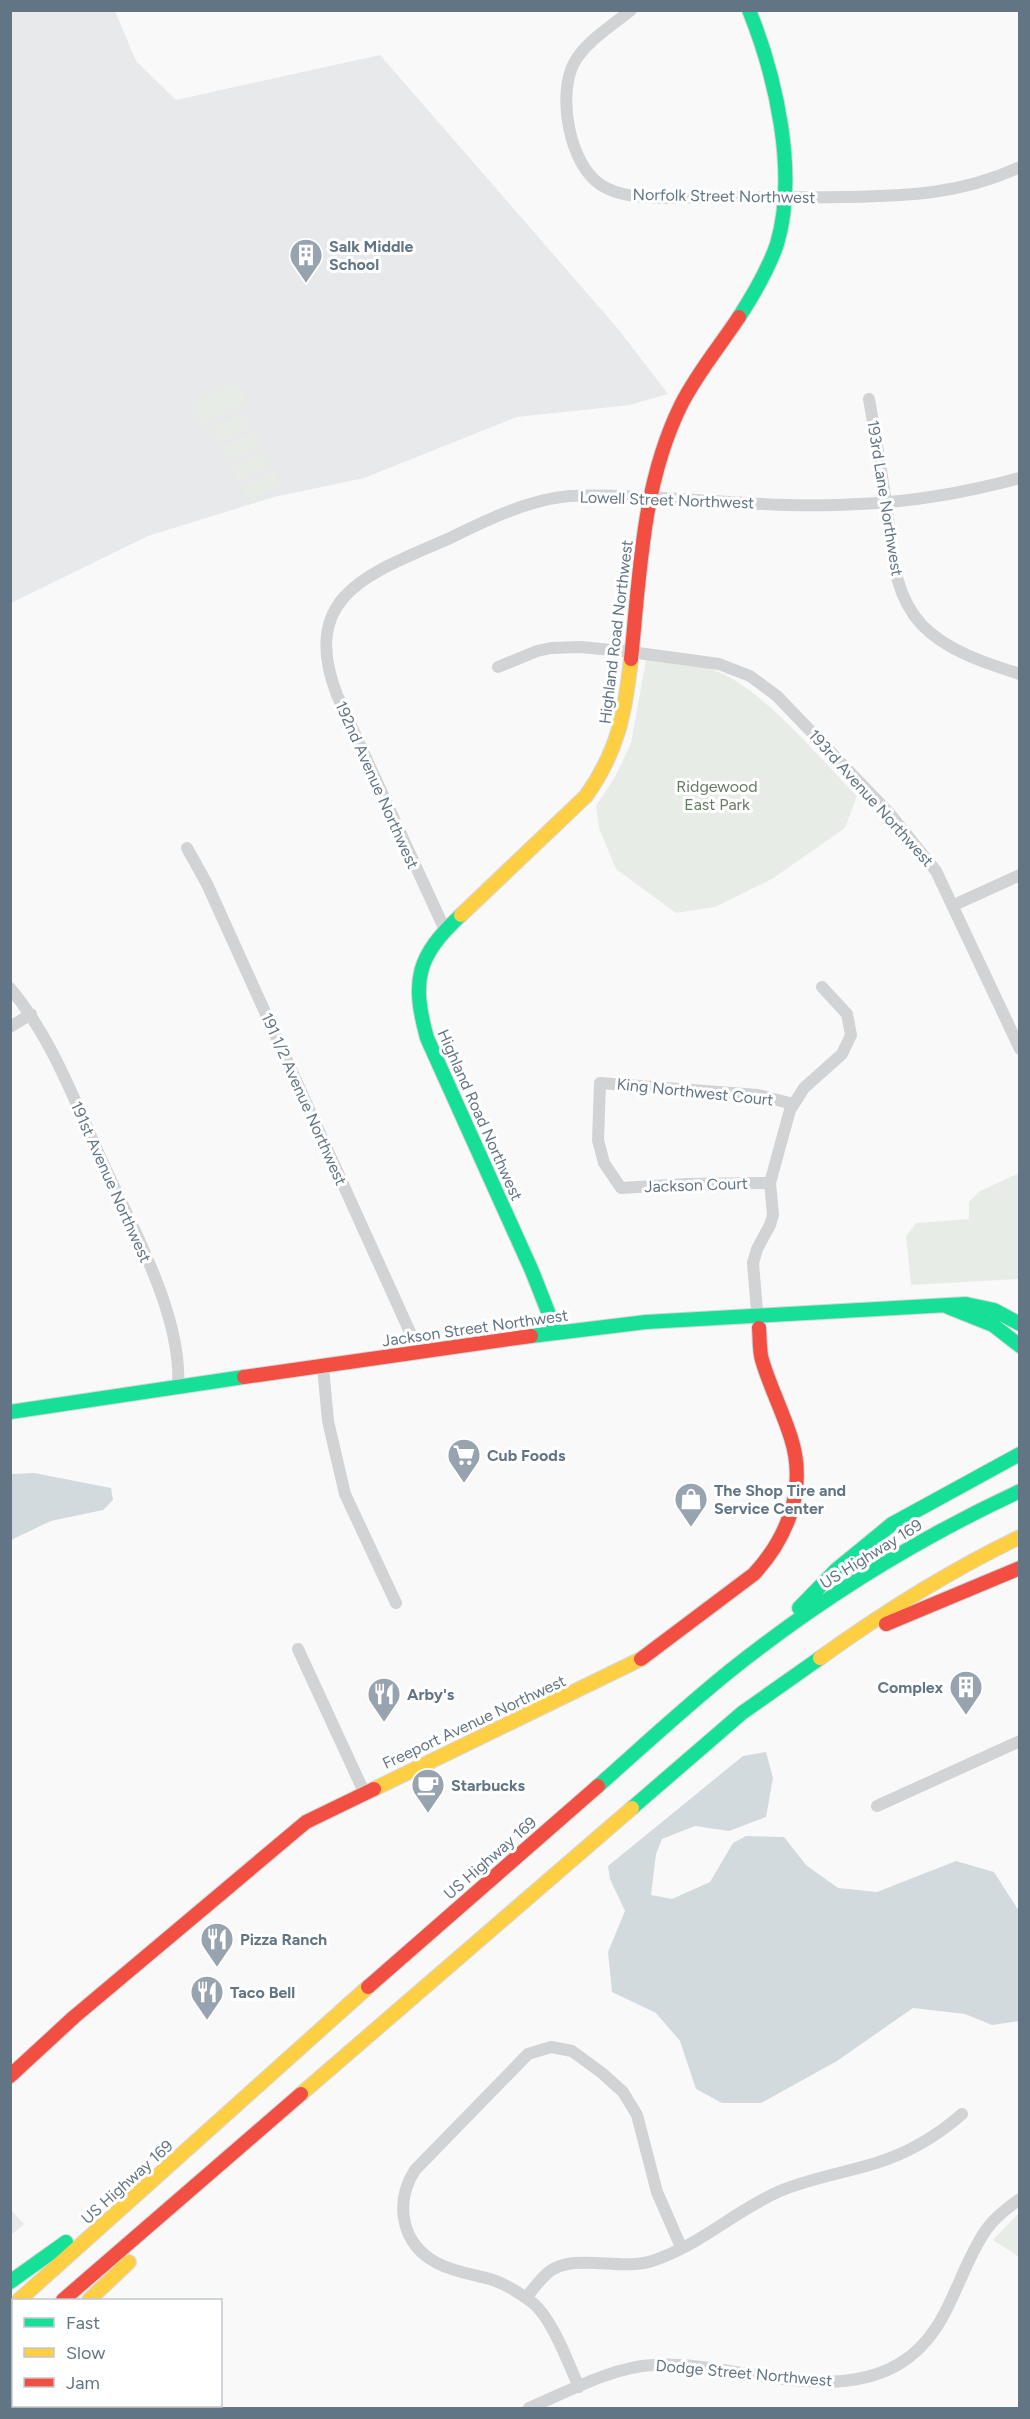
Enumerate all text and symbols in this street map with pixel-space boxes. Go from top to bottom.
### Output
street label: Norfolk Street Northwest [632,185,816,207]
building icon: Salk Middle School [288,237,324,284]
place label: Salk Middle School [329,237,413,274]
street label: 193rd Lane Northwest [863,419,907,577]
street label: Lowell Street Northwest [579,487,755,513]
street label: Highland Road Northwest [595,539,637,725]
street label: 192nd Avenue Northwest [331,698,423,872]
street label: 193rd Avenue Northwest [804,726,938,870]
park label: Ridgewood East Park [676,777,758,814]
street label: 191 1/2 Avenue Northwest [257,1010,351,1188]
street label: Highland Road Northwest [434,1026,526,1204]
street label: King Northwest Court [616,1074,774,1110]
street label: 191st Avenue Northwest [67,1099,155,1265]
street label: Jackson Court [644,1174,748,1196]
street label: Jackson Street Northwest [381,1306,569,1350]
supermarket icon: Cub Foods [446,1437,482,1484]
place label: Cub Foods [487,1446,566,1465]
shop icon: The Shop Tire and Service Center [673,1481,709,1528]
place label: The Shop Tire and Service Center [714,1481,846,1518]
street label: US Highway 169 [817,1515,925,1593]
building icon: Complex [948,1669,984,1716]
street label: Freeport Avenue Northwest [379,1671,569,1773]
restaurant icon: Arby's [366,1676,402,1723]
place label: Complex [877,1678,943,1697]
place label: Arby's [407,1685,455,1704]
cafe icon: Starbucks [410,1767,446,1814]
place label: Starbucks [451,1776,526,1795]
street label: US Highway 169 [440,1813,540,1903]
restaurant icon: Pizza Ranch [199,1921,235,1968]
place label: Pizza Ranch [240,1930,327,1949]
restaurant icon: Taco Bell [189,1974,225,2021]
place label: Taco Bell [230,1983,295,2002]
street label: US Highway 169 [77,2136,177,2228]
legend [12,2299,222,2407]
text: Fast [66,2312,100,2334]
text: Slow [66,2342,105,2364]
street label: Dodge Street Northwest [655,2356,833,2390]
text: Jam [66,2372,100,2394]

